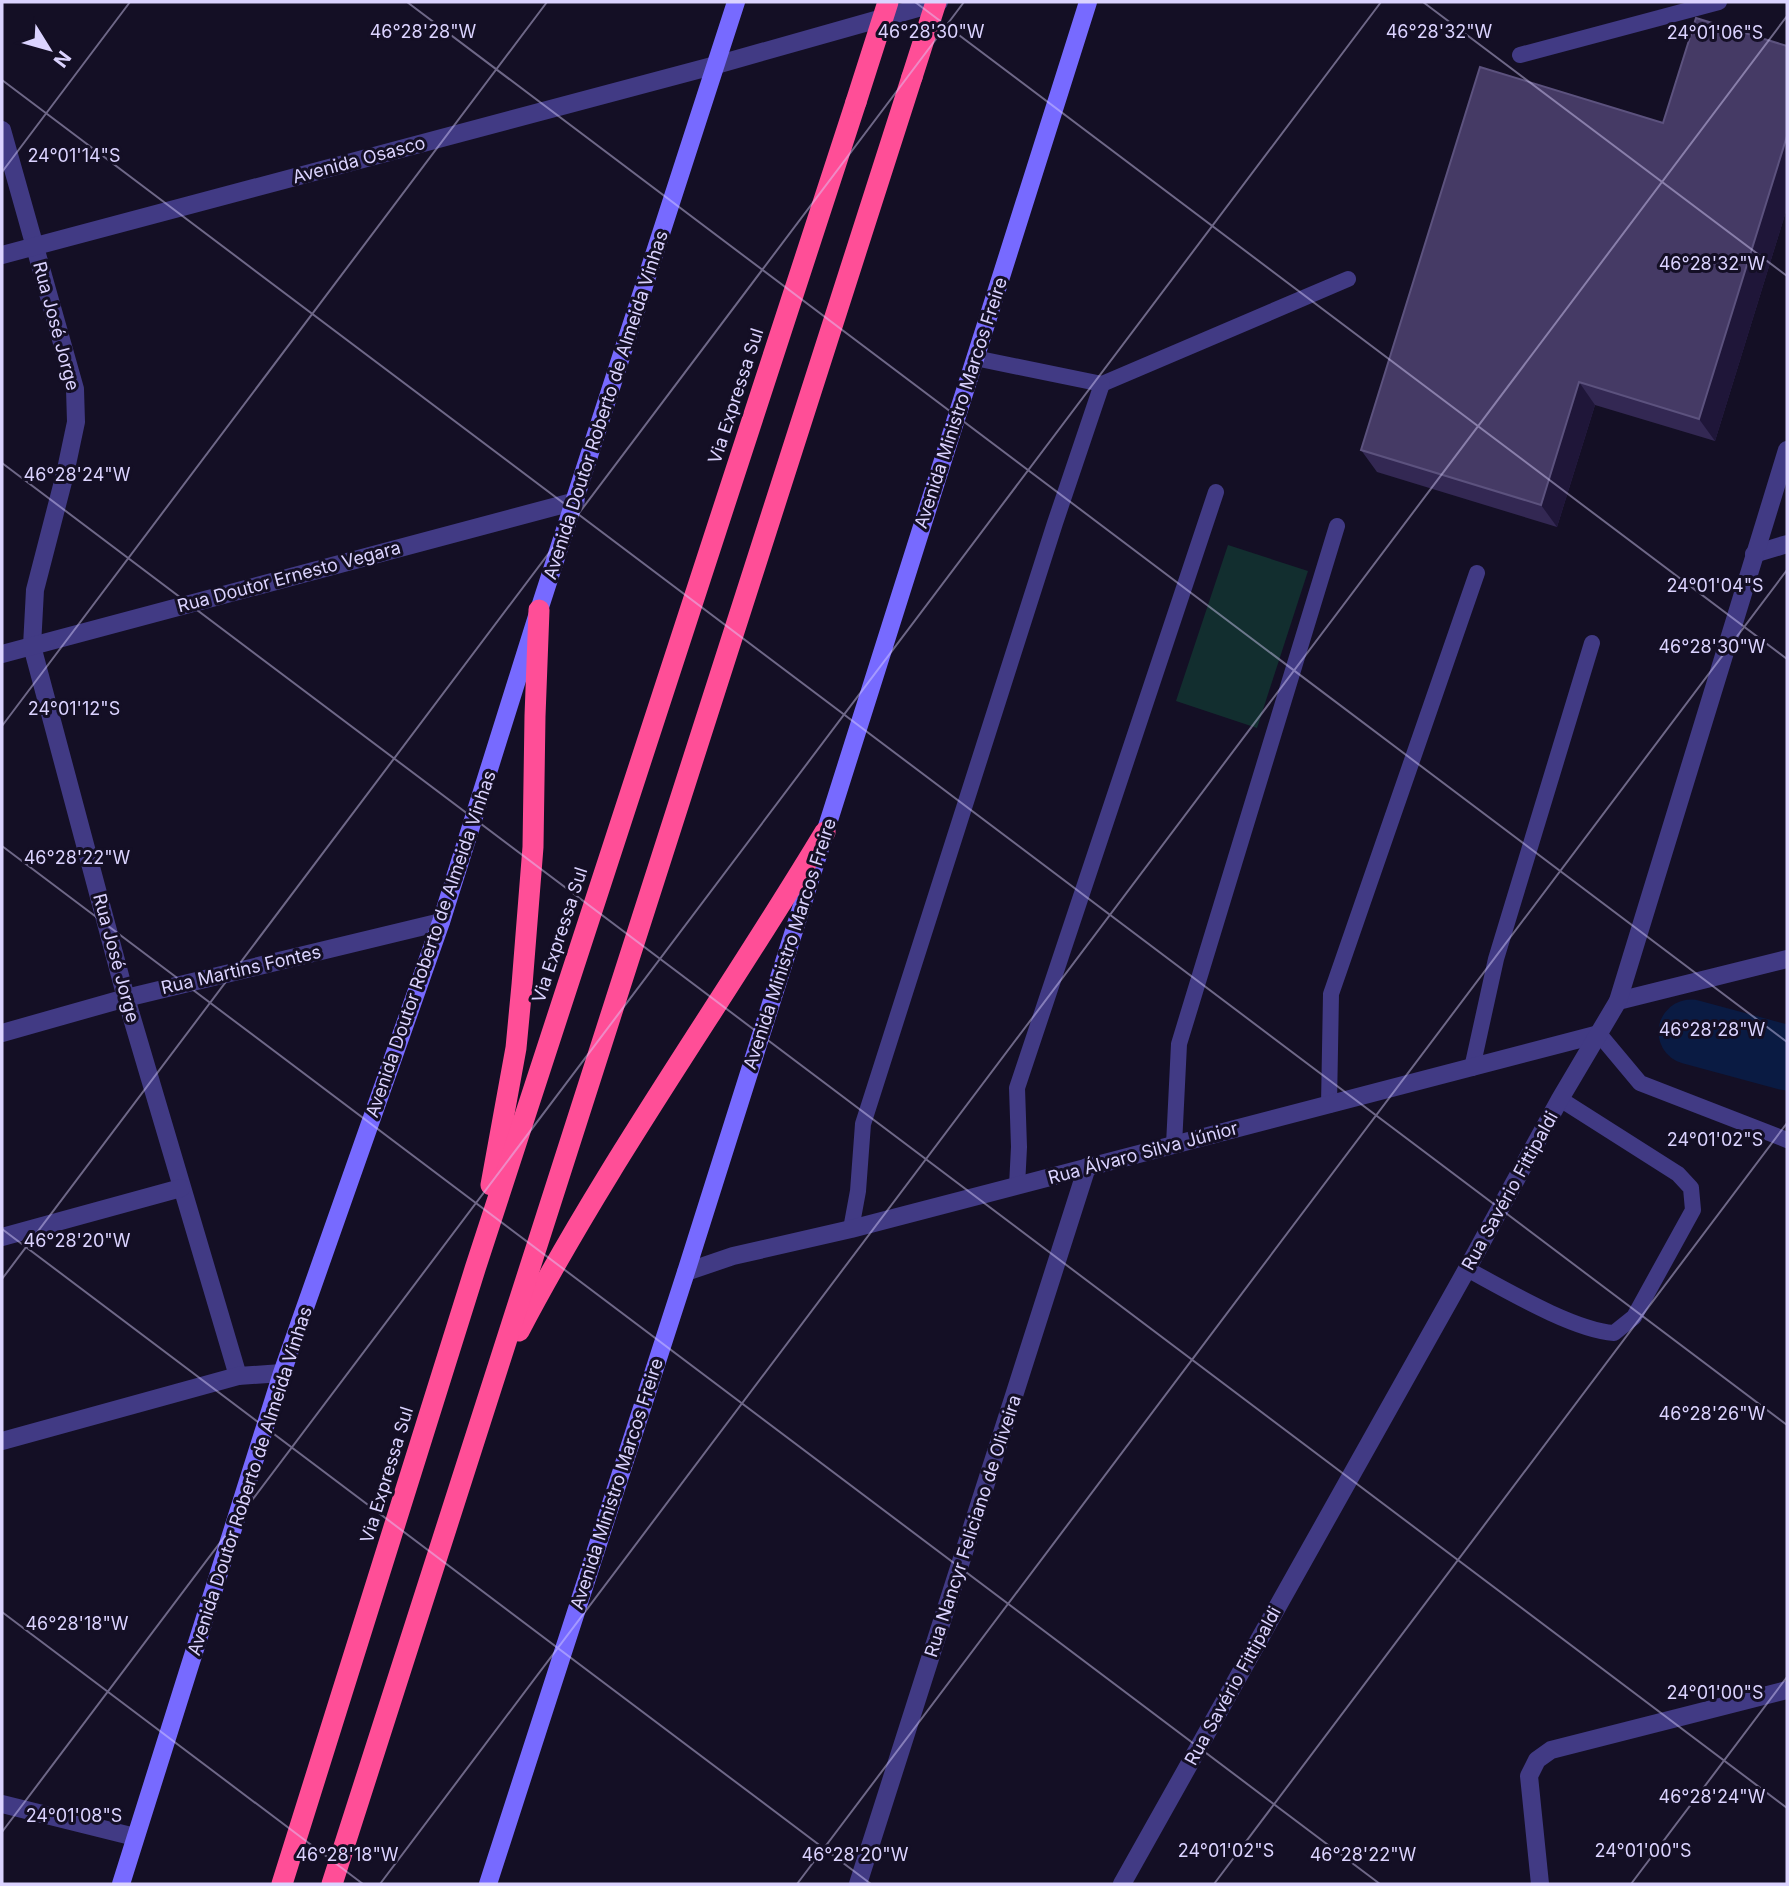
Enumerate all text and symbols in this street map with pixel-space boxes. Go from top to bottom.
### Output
north arrow [14,14,84,84]
text: 46°28'28"W [370,21,477,42]
text: 46°28'30"W [877,21,985,42]
text: 46°28'32"W [1386,21,1493,42]
text: 24°01'06"S [1667,22,1763,43]
text: N [49,46,76,72]
street label: Avenida Osasco [290,132,428,187]
text: 24°01'14"S [27,145,121,166]
street label: Avenida Doutor Roberto de Almeida Vinhas [539,228,672,582]
text: 46°28'32"W [1659,253,1766,274]
street label: Rua José Jorge [29,259,84,393]
street label: Avenida Ministro Marcos Freire [910,275,1011,531]
street label: Via Expressa Sul [704,325,767,466]
text: 46°28'24"W [24,464,131,485]
street label: Rua Doutor Ernesto Vegara [175,537,403,616]
text: 24°01'04"S [1666,575,1764,596]
text: 46°28'30"W [1658,636,1766,657]
text: 24°01'12"S [28,698,120,719]
street label: Avenida Doutor Roberto de Almeida Vinhas [361,768,500,1120]
street label: Avenida Ministro Marcos Freire [739,816,840,1072]
text: 46°28'22"W [24,847,131,868]
street label: Via Expressa Sul [528,864,591,1005]
street label: Rua José Jorge [89,891,144,1025]
street label: Rua Martins Fontes [159,941,323,998]
text: 46°28'28"W [1659,1019,1766,1040]
street label: Rua Savério Fittipaldi [1457,1108,1562,1274]
street label: Rua Álvaro Silva Júnior [1045,1116,1240,1188]
text: 24°01'02"S [1667,1129,1763,1150]
text: 46°28'20"W [24,1230,131,1251]
street label: Avenida Doutor Roberto de Almeida Vinhas [183,1304,316,1658]
street label: Avenida Ministro Marcos Freire [566,1356,667,1612]
street label: Rua Nancyr Feliciano de Oliveira [920,1392,1025,1660]
text: 46°28'26"W [1659,1403,1766,1424]
street label: Via Expressa Sul [356,1404,417,1545]
street label: Rua Savério Fittipaldi [1180,1603,1285,1769]
text: 46°28'18"W [25,1613,129,1634]
text: 24°01'00"S [1667,1682,1763,1703]
text: 46°28'24"W [1659,1786,1766,1807]
text: 24°01'08"S [26,1805,122,1826]
text: 24°01'02"S [1178,1840,1274,1861]
text: 24°01'00"S [1595,1840,1691,1861]
text: 46°28'18"W [295,1844,399,1865]
text: 46°28'20"W [802,1844,909,1865]
text: 46°28'22"W [1310,1844,1417,1865]

